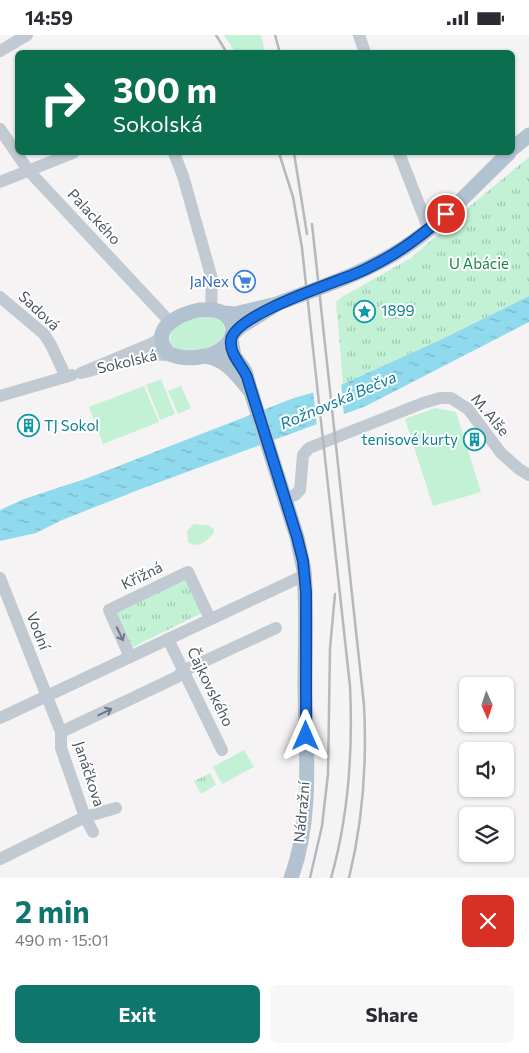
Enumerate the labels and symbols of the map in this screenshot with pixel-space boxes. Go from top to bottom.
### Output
street label: Palackého [64,185,125,248]
pin [425,193,467,235]
park label: U Abácie [449,254,509,272]
supermarket icon: JaNex [233,270,257,294]
place label: JaNex [190,272,229,290]
street label: Sadová [16,287,64,334]
place icon: 1899 [353,299,377,323]
place label: 1899 [381,301,415,319]
street label: Sokolská [95,345,159,377]
water label: Rožnovská Bečva [277,366,399,433]
street label: M. Alše [468,390,514,439]
building icon: TJ Sokol [16,414,40,438]
place label: TJ Sokol [44,416,99,434]
building icon: tenisové kurty [462,428,486,452]
place label: tenisové kurty [361,430,458,448]
street label: Křižná [118,557,165,593]
street label: Vodní [23,609,55,653]
one-way arrow [115,626,125,641]
street label: Čajkovského [184,643,239,729]
north arrow [459,677,514,733]
one-way arrow [97,707,112,716]
position arrow [279,709,331,761]
street label: Janáčkova [71,739,109,809]
street label: Nádražní [289,779,313,843]

